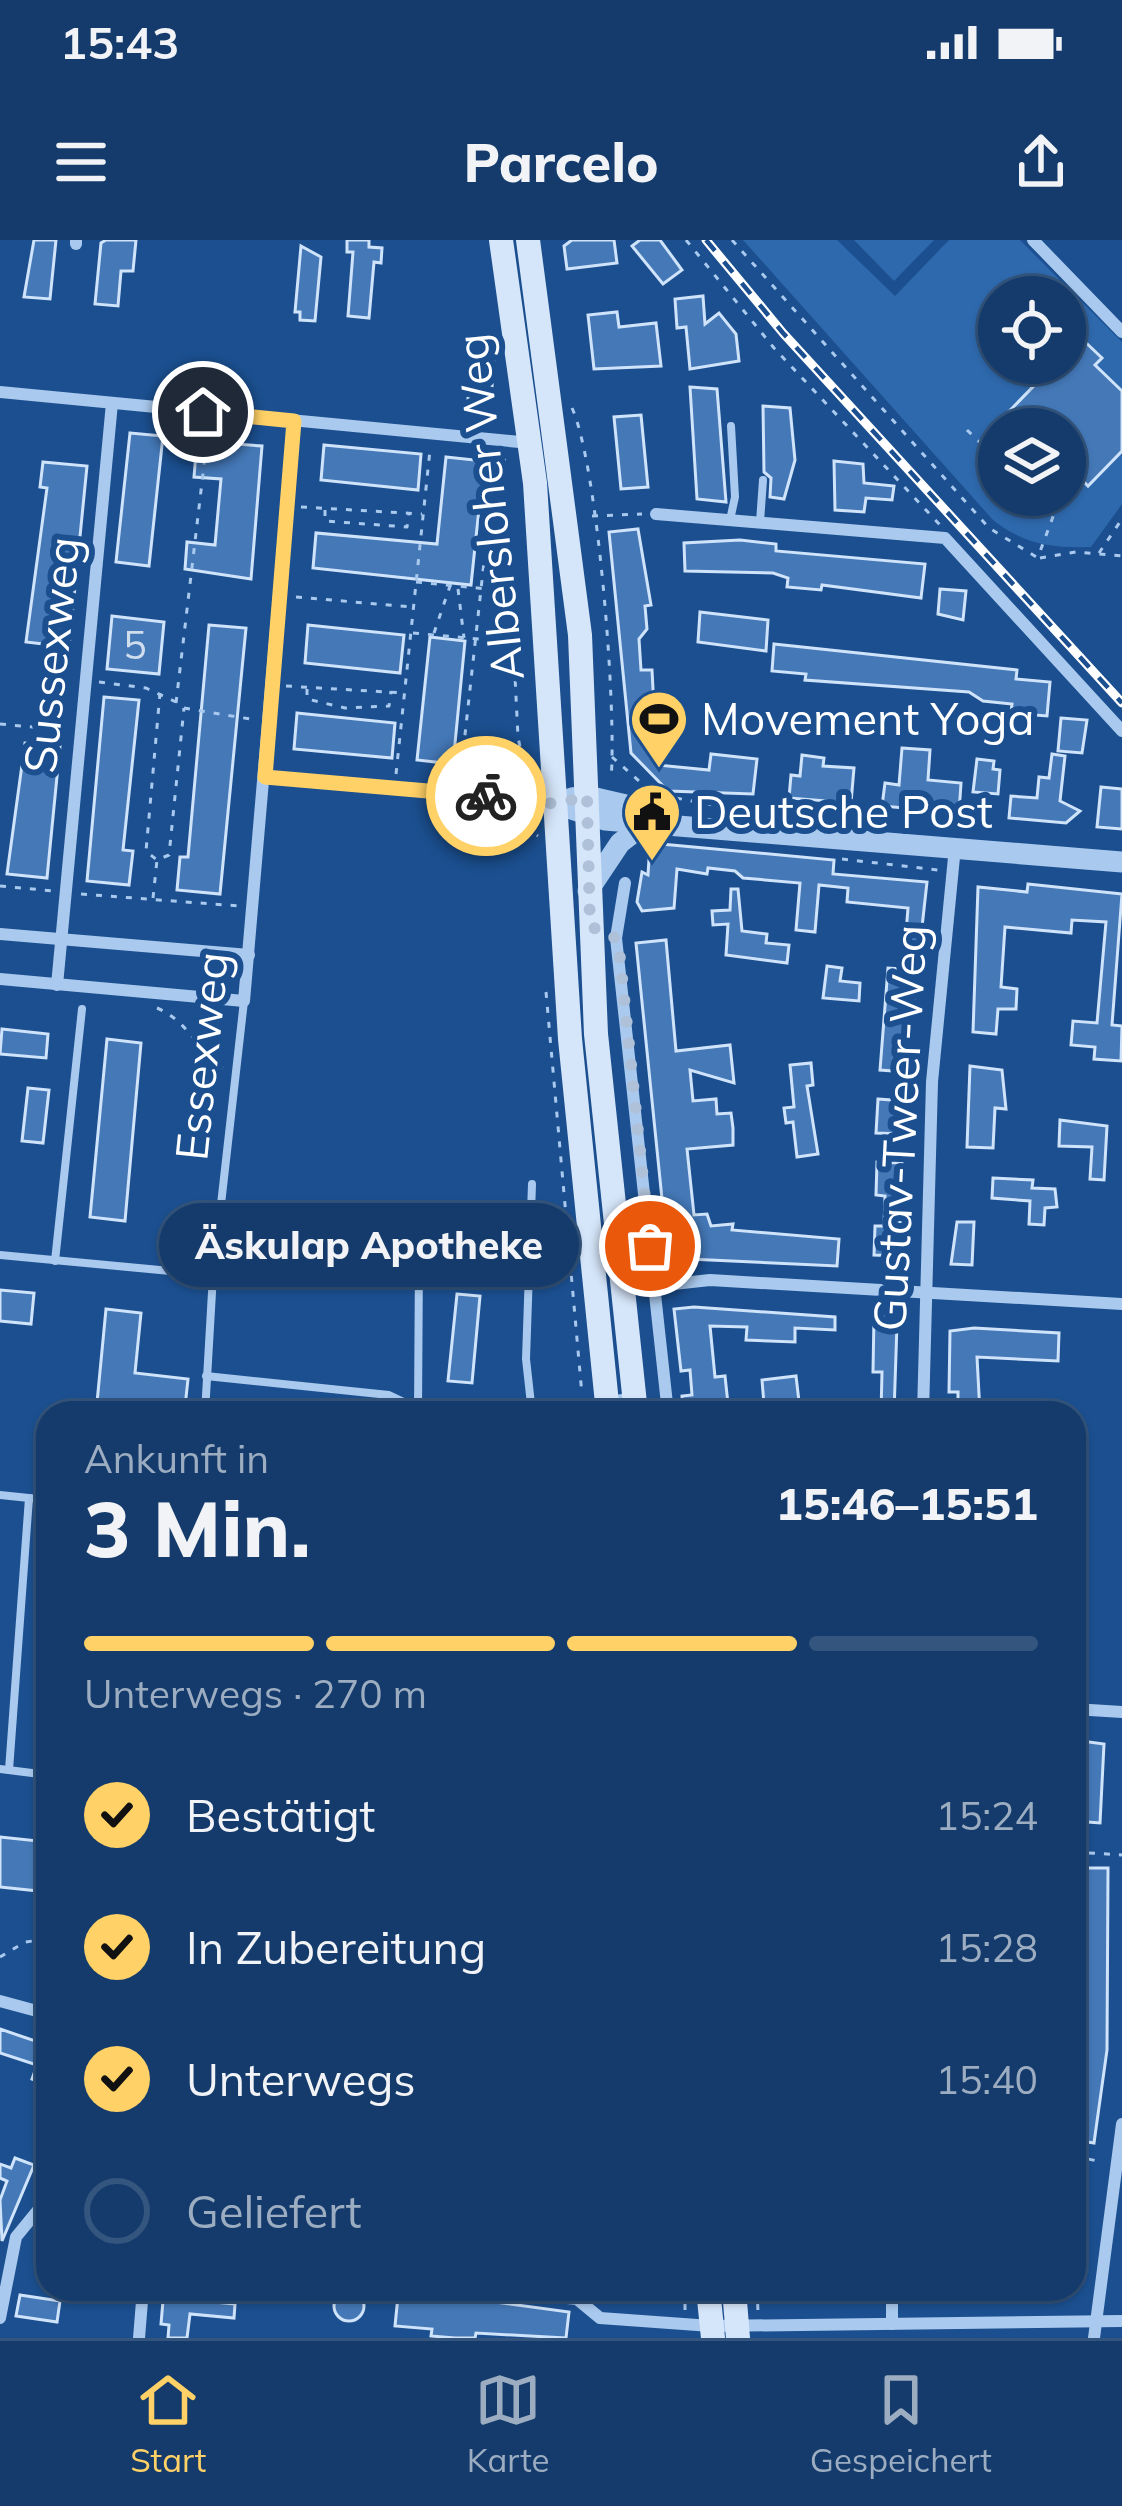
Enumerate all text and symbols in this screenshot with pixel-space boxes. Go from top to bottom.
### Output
text: 15:43 [60,14,179,70]
text: Parcelo [463,128,659,196]
icon: menu [48,129,114,195]
icon: share [1008,129,1074,195]
map controls [978,276,1086,516]
button: locate [978,276,1086,384]
street label: Albersloher Weg [443,331,535,683]
pin [152,361,254,463]
icon: home [170,379,236,445]
button: layers [978,408,1086,516]
street label: Sussexweg [11,534,91,776]
house number: 5 [123,620,147,669]
sports icon: Movement Yoga [628,688,690,770]
place label: Movement Yoga [701,690,1034,746]
courier [426,736,546,856]
icon: bike [453,763,519,829]
public building icon: Deutsche Post [621,781,683,863]
place label: Deutsche Post [694,783,993,839]
street label: Gustav-Tweer-Weg [860,923,938,1333]
street label: Essexweg [162,949,240,1163]
pin [599,1195,701,1297]
callout: Äskulap Apotheke [158,1204,578,1288]
icon: bag [617,1213,683,1279]
text: Äskulap Apotheke [195,1220,543,1269]
text: Ankunft in [84,1434,269,1483]
text: 15:46–15:51 [776,1475,1038,1531]
text: 3 Min. [84,1479,311,1577]
text: Unterwegs · 270 m [84,1669,427,1718]
icon: check [84,1782,150,1848]
text: Bestätigt [186,1787,375,1843]
text: 15:24 [936,1791,1038,1840]
icon: check [84,1914,150,1980]
text: In Zubereitung [186,1919,486,1975]
text: 15:28 [936,1923,1038,1972]
icon: check [84,2046,150,2112]
text: Unterwegs [186,2051,416,2107]
text: 15:40 [936,2055,1038,2104]
text: Geliefert [186,2183,362,2239]
tab: Start [130,2367,206,2480]
tab: Karte [467,2367,550,2480]
tab: Gespeichert [810,2367,992,2480]

